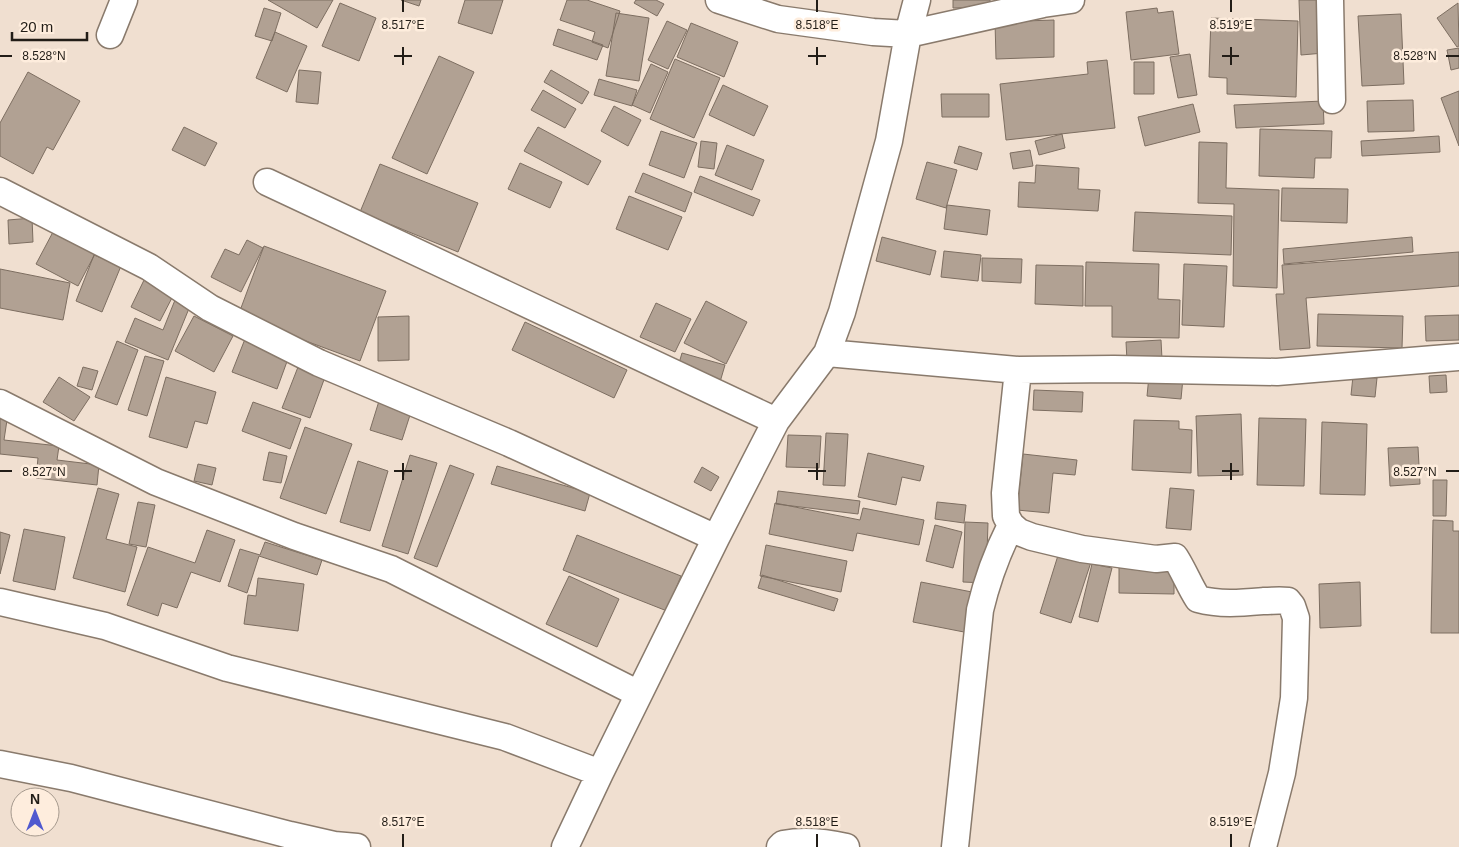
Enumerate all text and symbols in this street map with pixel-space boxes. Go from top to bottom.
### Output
scale bar [12,10,88,42]
text: 20 m [20,18,53,35]
text: 8.517°E [382,18,424,32]
text: 8.518°E [796,18,838,32]
text: 8.519°E [1210,18,1252,32]
text: 8.528°N [22,49,66,63]
text: 8.528°N [1393,49,1437,63]
text: 8.527°N [22,465,66,479]
text: 8.527°N [1393,465,1437,479]
north arrow [10,787,60,837]
text: N [30,791,40,807]
text: 8.517°E [382,815,424,829]
text: 8.518°E [796,815,838,829]
text: 8.519°E [1210,815,1252,829]

